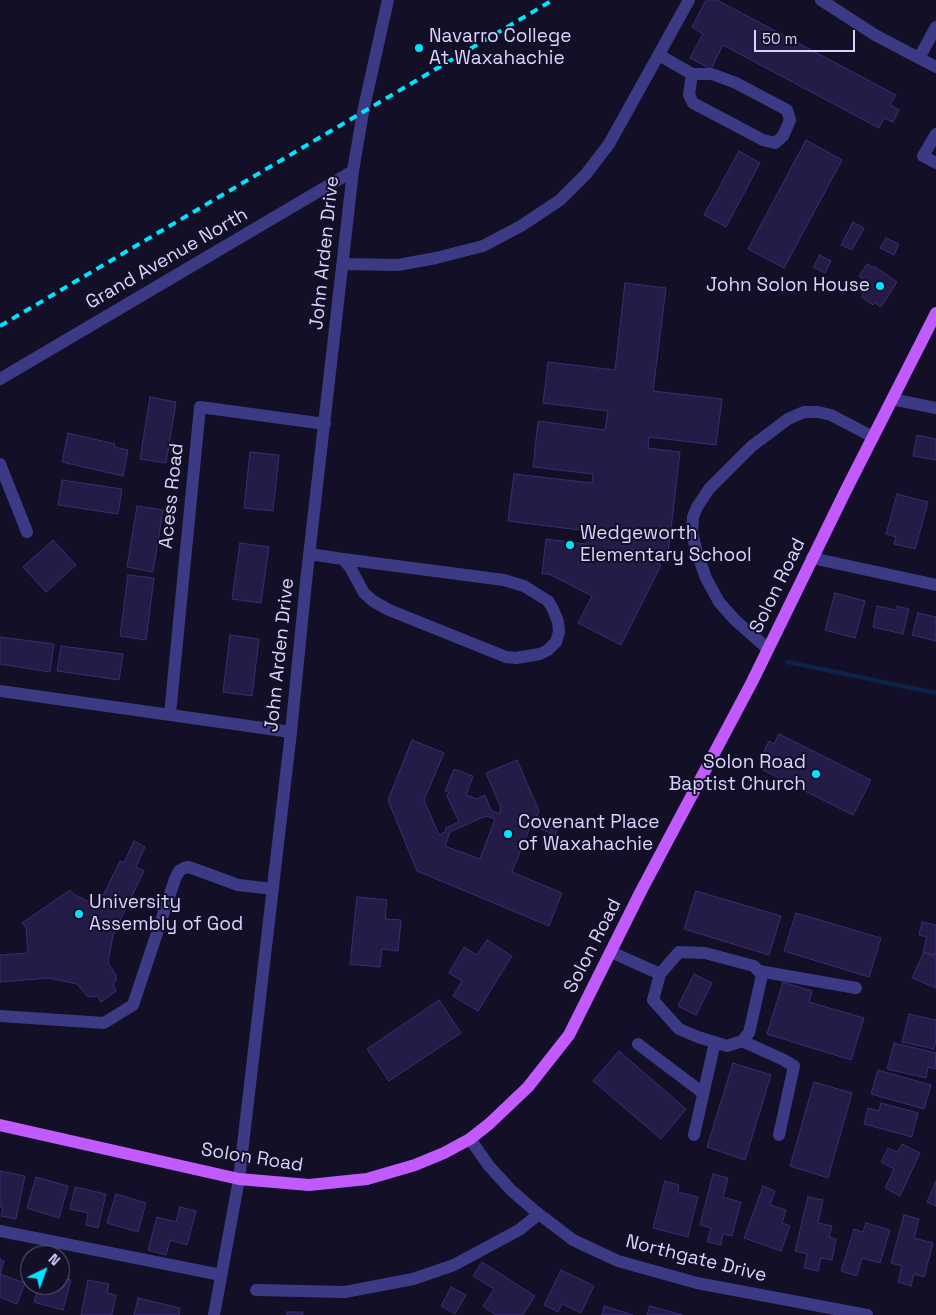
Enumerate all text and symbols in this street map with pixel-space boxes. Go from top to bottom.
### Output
scale bar [756,20,857,52]
place label: Navarro College At Waxahachie [429,26,571,70]
text: 50 m [762,29,797,48]
marker: Navarro College At Waxahachie [413,42,425,54]
street label: John Arden Drive [306,175,344,331]
street label: Grand Avenue North [82,203,252,315]
place label: John Solon House [706,275,870,297]
marker: John Solon House [874,280,886,292]
street label: Acess Road [155,442,189,550]
place label: Wedgeworth Elementary School [580,523,752,567]
street label: Solon Road [745,535,811,637]
marker: Wedgeworth Elementary School [564,539,576,551]
street label: John Arden Drive [261,577,299,733]
place label: Solon Road Baptist Church [669,752,806,796]
marker: Solon Road Baptist Church [810,768,822,780]
place label: Covenant Place of Waxahachie [518,812,660,856]
marker: Covenant Place of Waxahachie [502,828,514,840]
place label: University Assembly of God [89,892,243,936]
street label: Solon Road [559,895,627,997]
marker: University Assembly of God [73,908,85,920]
street label: Solon Road [199,1139,305,1177]
street label: Northgate Drive [623,1230,769,1288]
north arrow [20,1245,70,1295]
text: N [45,1250,64,1269]

